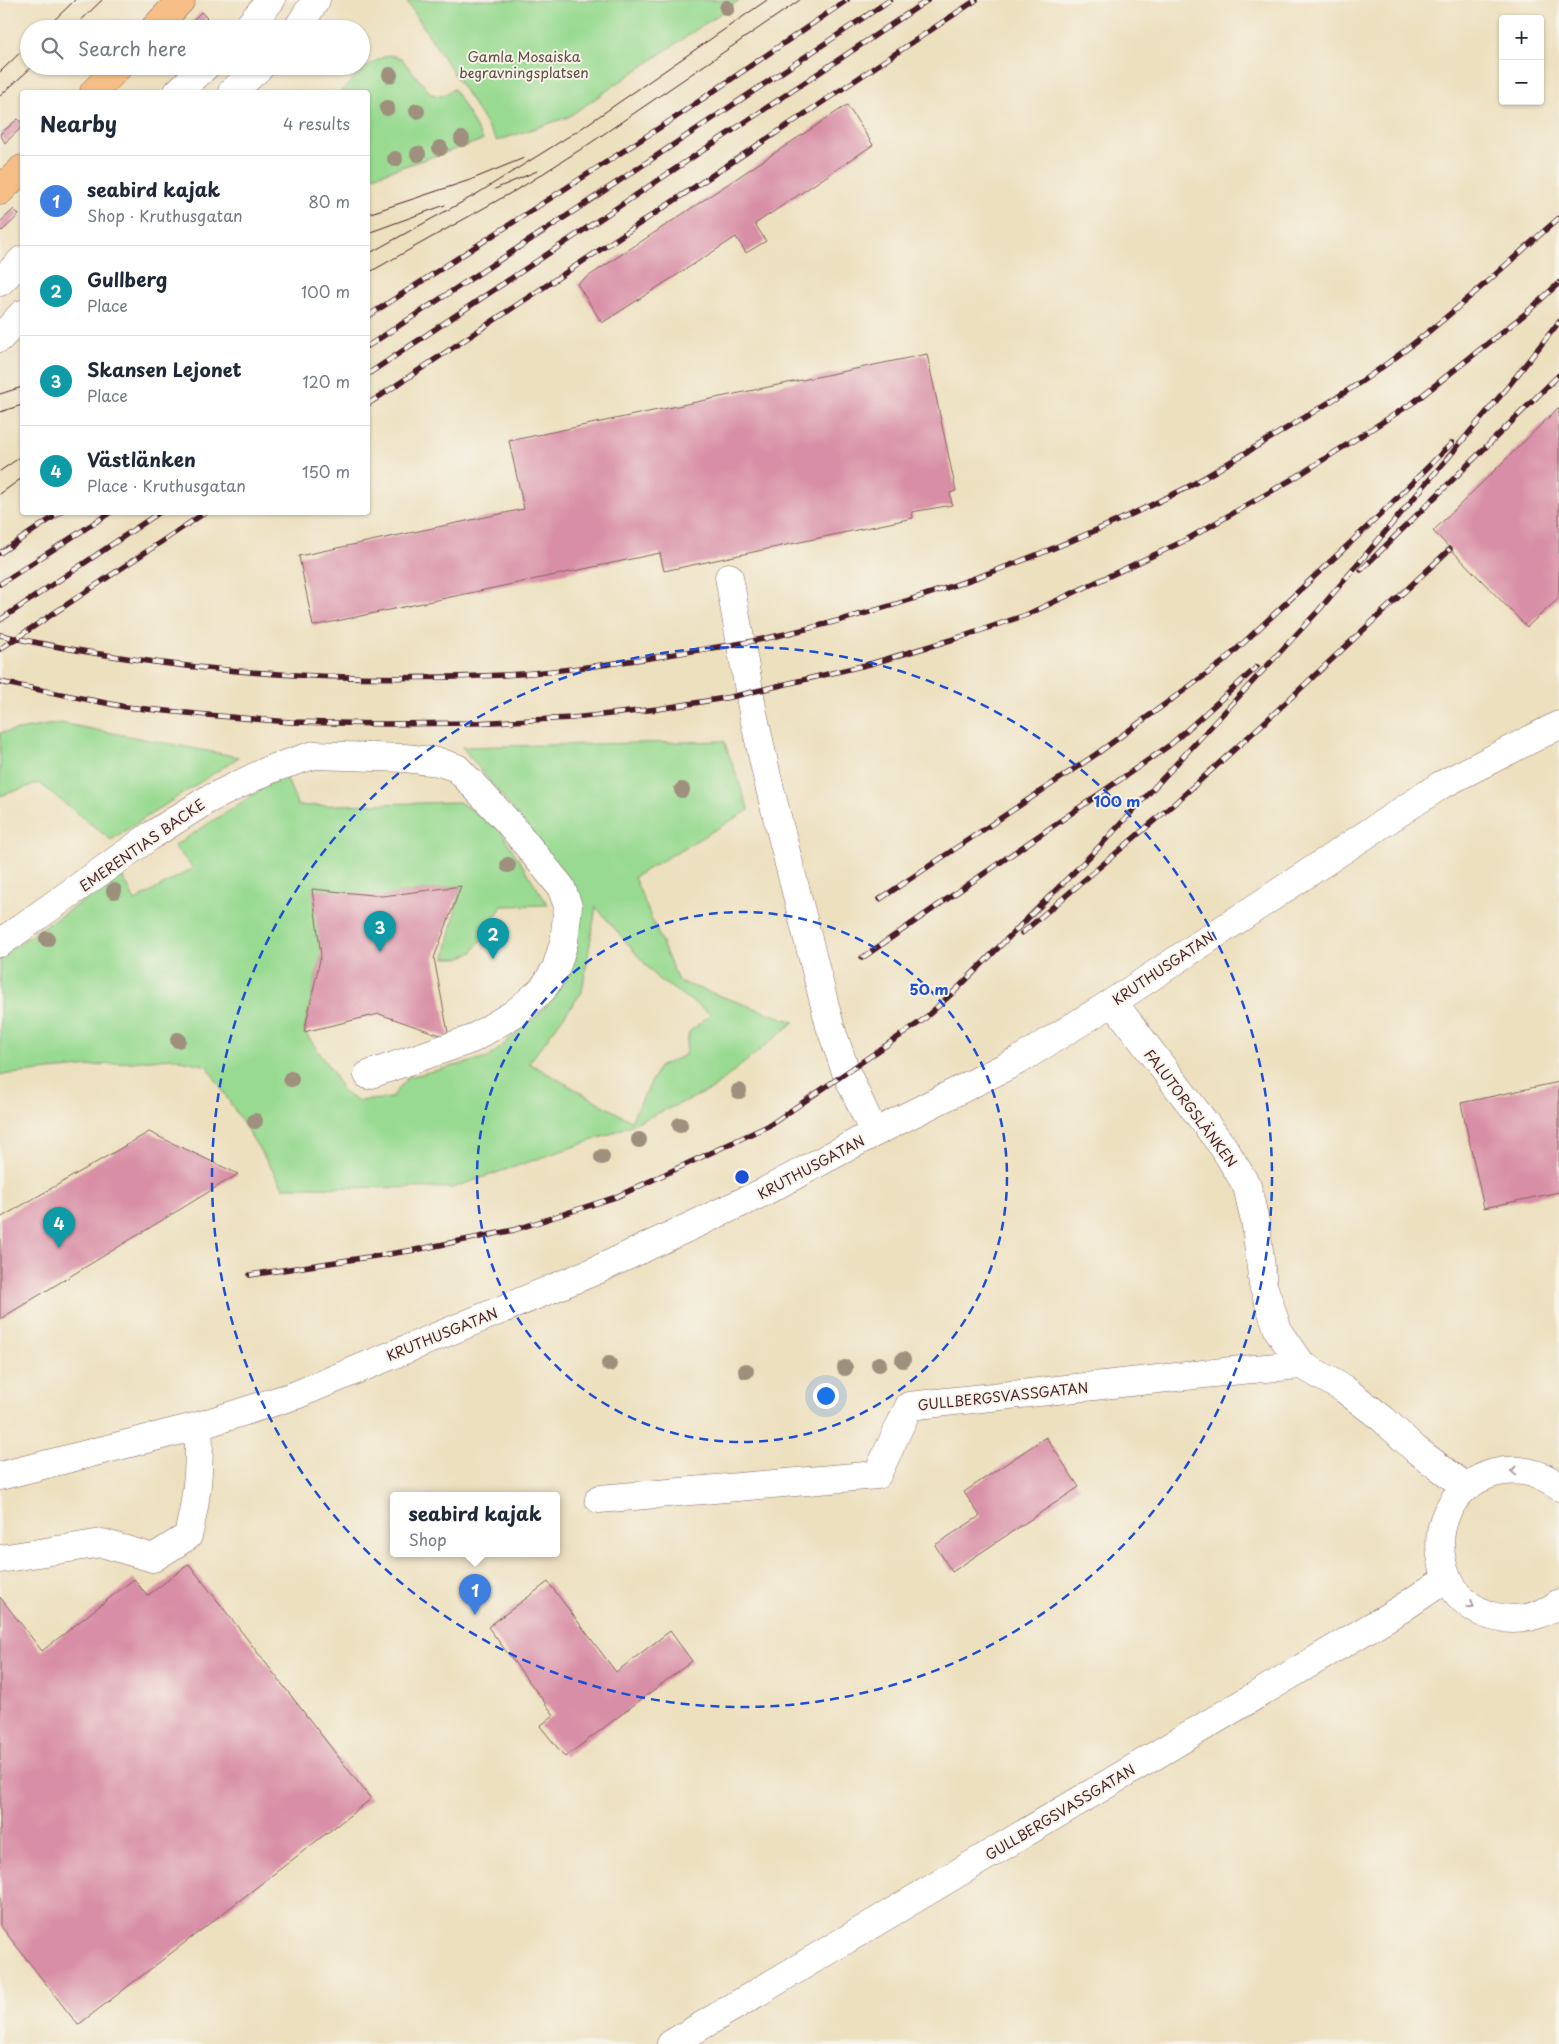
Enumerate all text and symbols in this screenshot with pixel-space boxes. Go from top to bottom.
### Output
map controls [1499,15,1544,105]
button: + [1499,15,1544,60]
search box [20,20,370,75]
icon: search [38,34,66,62]
text: Search here [78,34,187,62]
park label: Gamla Mosaiska begravningsplatsen [459,46,589,83]
button: − [1499,60,1544,105]
text: Nearby [40,107,117,139]
text: 4 results [283,111,350,135]
text: seabird kajak [87,175,220,203]
text: 1 [52,189,60,213]
text: 80 m [308,189,350,213]
text: Shop · Kruthusgatan [87,203,243,227]
text: Gullberg [87,265,167,293]
text: 2 [50,279,62,303]
text: 100 m [301,279,350,303]
text: Place [87,293,128,317]
text: Skansen Lejonet [87,355,242,383]
text: 3 [51,369,61,393]
text: 120 m [303,369,350,393]
text: Place [87,383,128,407]
text: Västlänken [87,445,196,473]
text: 4 [51,459,61,483]
text: 150 m [302,459,350,483]
text: Place · Kruthusgatan [87,473,246,497]
text: 100 m [1094,789,1140,812]
street label: EMERENTIAS BACKE [75,794,209,896]
pin: 3 [364,911,396,952]
pin: 2 [477,918,509,959]
street label: KRUTHUSGATAN [1108,926,1218,1010]
text: 50 m [910,977,948,1000]
street label: FALUTORGSLÄNKEN [1140,1045,1242,1171]
street label: KRUTHUSGATAN [754,1130,868,1204]
centre of rings [733,1168,751,1186]
pin: 4 [43,1207,75,1248]
street label: KRUTHUSGATAN [383,1302,501,1366]
street label: GULLBERGSVASSGATAN [917,1377,1089,1415]
your location [813,1383,839,1409]
one-way arrow [1510,1466,1518,1476]
popup [390,1492,560,1557]
text: seabird kajak [408,1499,542,1527]
text: Shop [408,1527,447,1551]
pin: 1 [459,1574,491,1615]
one-way arrow [1466,1599,1475,1608]
street label: GULLBERGSVASSGATAN [981,1759,1139,1865]

